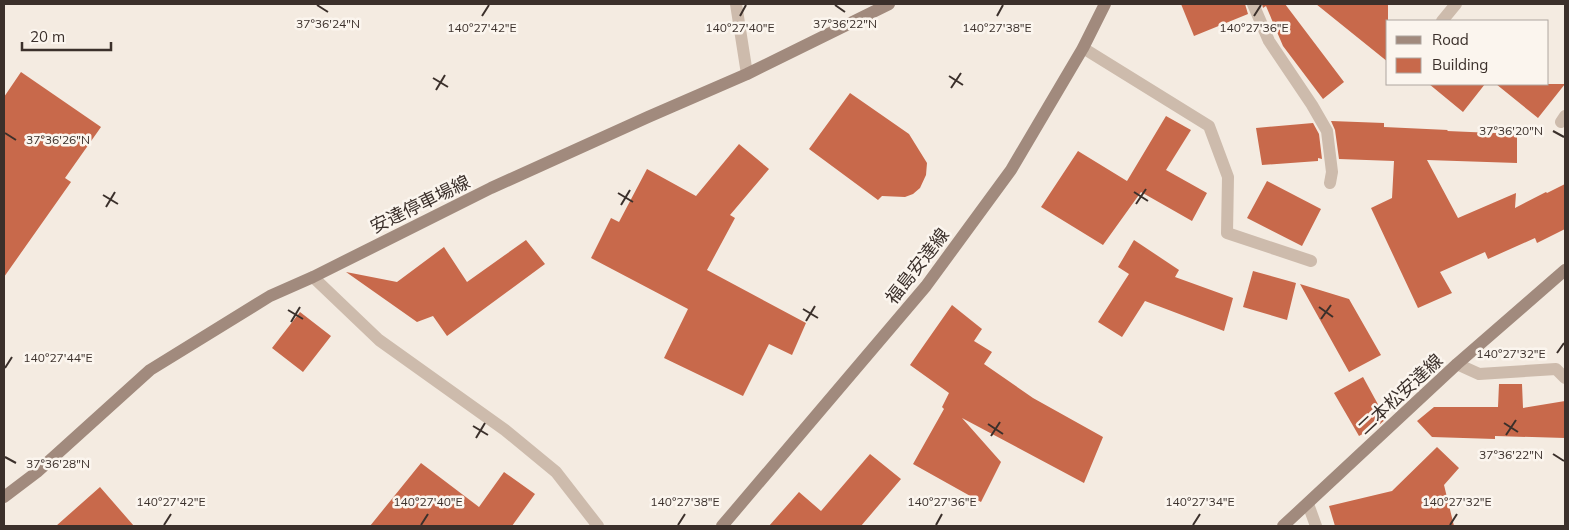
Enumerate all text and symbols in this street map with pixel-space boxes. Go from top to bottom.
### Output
text: 37°36'24"N [296,16,360,31]
text: 37°36'22"N [813,16,877,31]
scale bar [22,20,111,52]
text: 140°27'42"E [447,20,517,35]
text: 140°27'40"E [705,20,775,35]
text: 140°27'38"E [962,20,1032,35]
text: 140°27'36"E [1219,20,1289,35]
legend [1386,20,1549,85]
text: 20 m [30,27,65,46]
text: Road [1432,30,1469,49]
text: Building [1432,55,1488,74]
text: 37°36'20"N [1479,123,1543,138]
text: 37°36'26"N [26,132,90,147]
street label: 安達停車場線 [366,170,474,238]
street label: 福島安達線 [880,223,954,309]
text: 140°27'32"E [1476,346,1546,361]
street label: 二本松安達線 [1353,349,1447,439]
text: 140°27'44"E [23,350,93,365]
text: 37°36'22"N [1479,447,1543,462]
text: 37°36'28"N [26,456,90,471]
text: 140°27'42"E [136,494,206,509]
text: 140°27'40"E [393,494,463,509]
text: 140°27'38"E [650,494,720,509]
text: 140°27'36"E [907,494,977,509]
text: 140°27'34"E [1165,494,1235,509]
text: 140°27'32"E [1422,494,1492,509]

